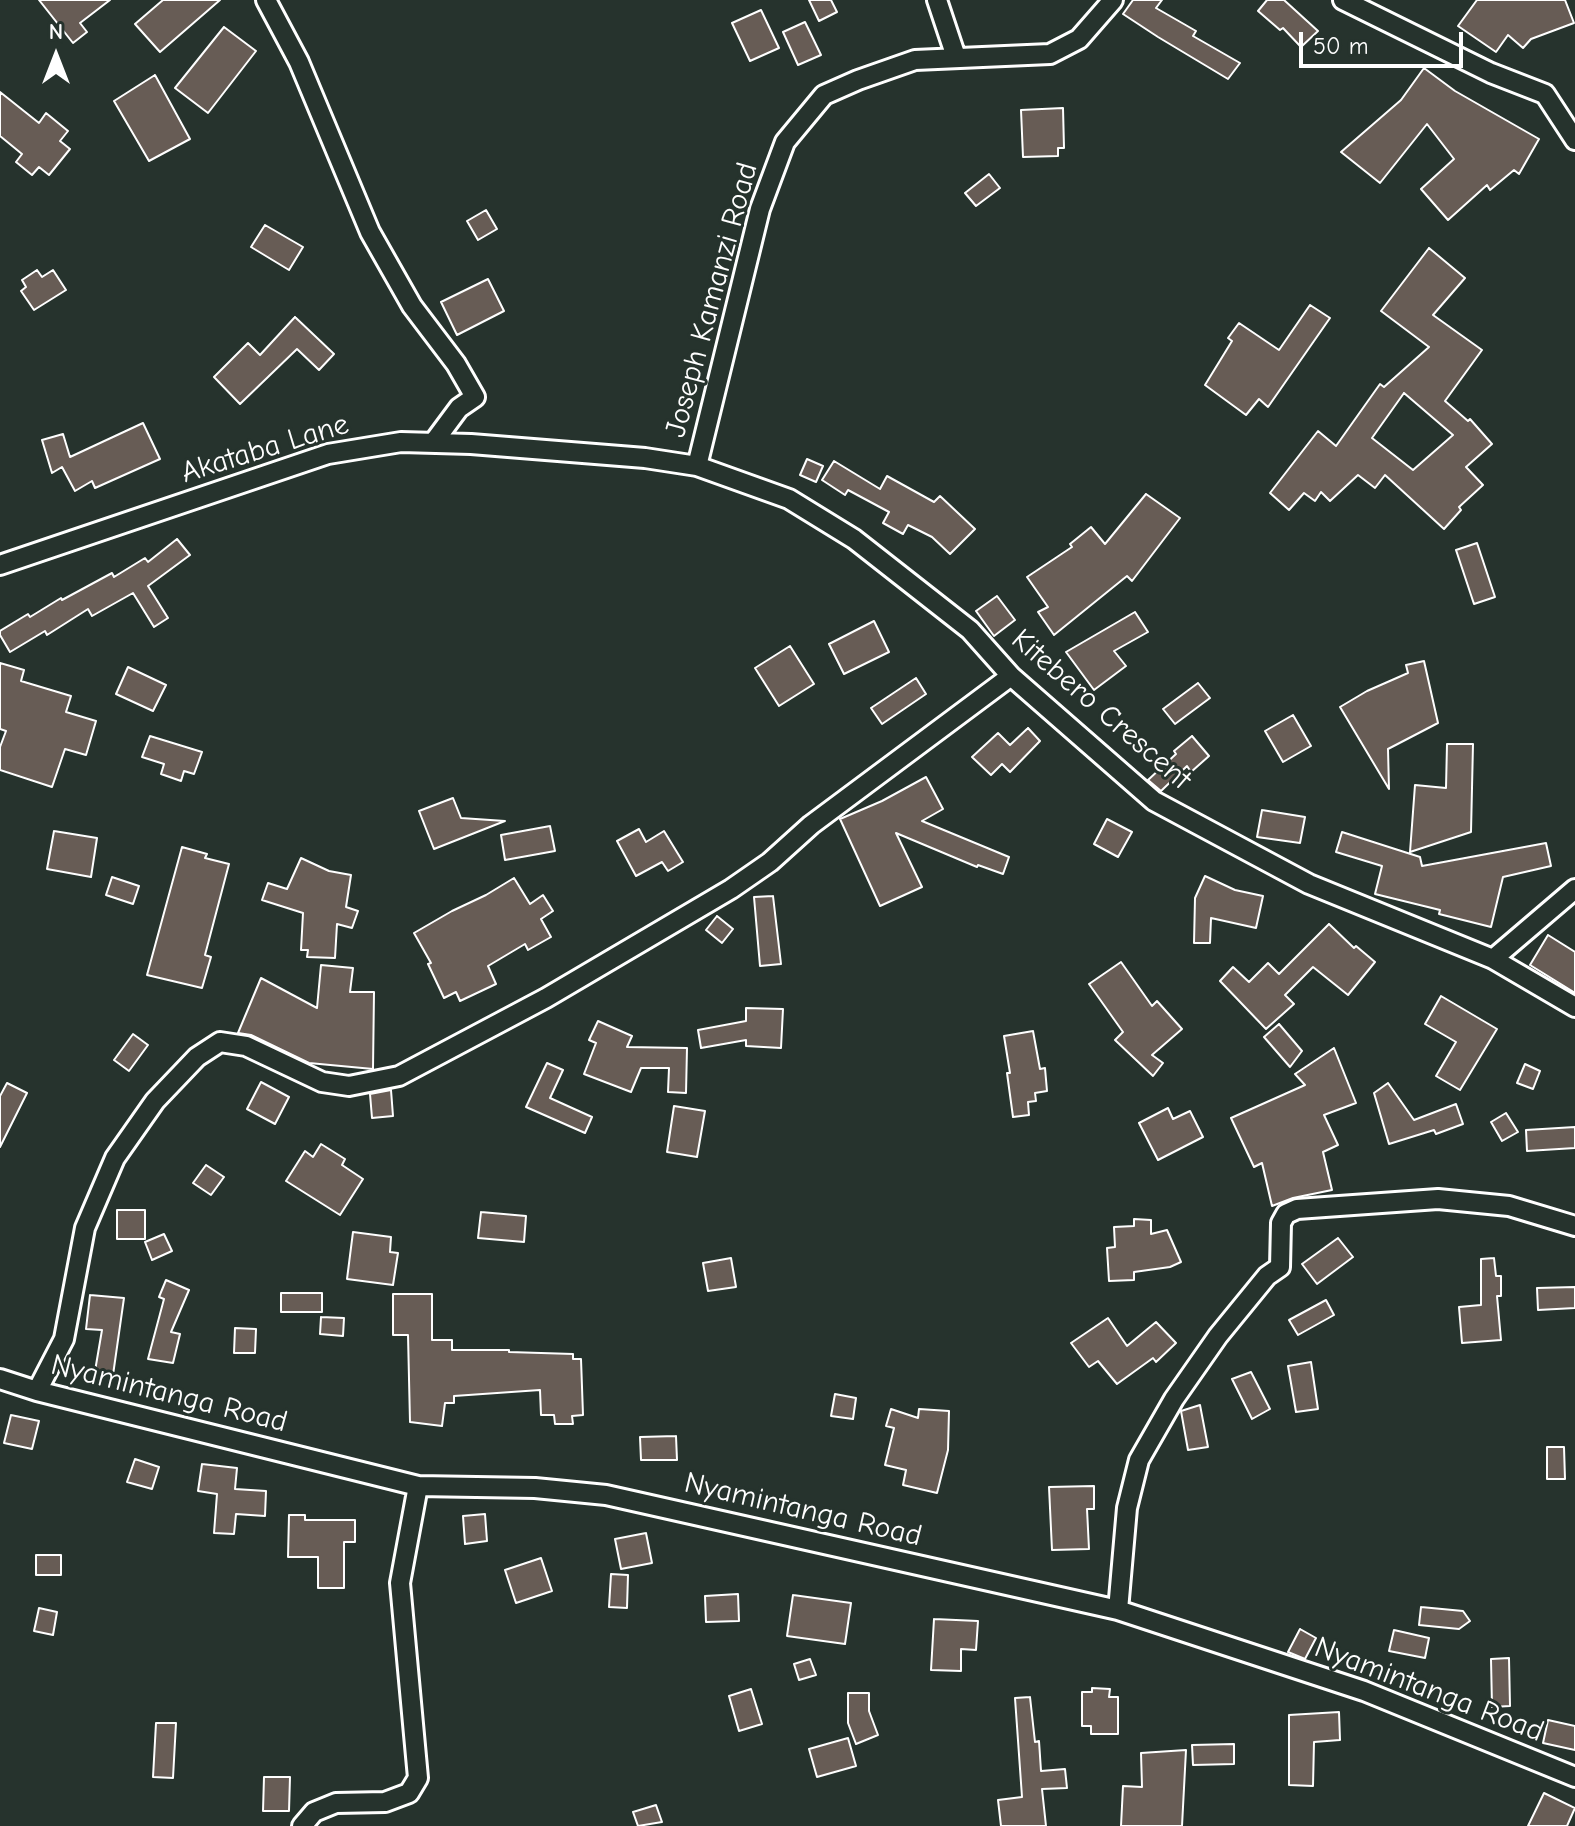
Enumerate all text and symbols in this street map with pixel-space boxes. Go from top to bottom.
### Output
north arrow [16,16,96,96]
scale bar [1303,16,1467,66]
text: N [49,19,63,45]
text: 50 m [1313,32,1369,60]
street label: Joseph Kamanzi Road [658,159,766,441]
street label: Akataba Lane [177,406,353,492]
street label: Kitebero Crescent [1004,622,1198,798]
street label: Nyamintanga Road [47,1347,291,1441]
street label: Nyamintanga Road [681,1465,925,1555]
street label: Nyamintanga Road [1309,1630,1549,1750]

